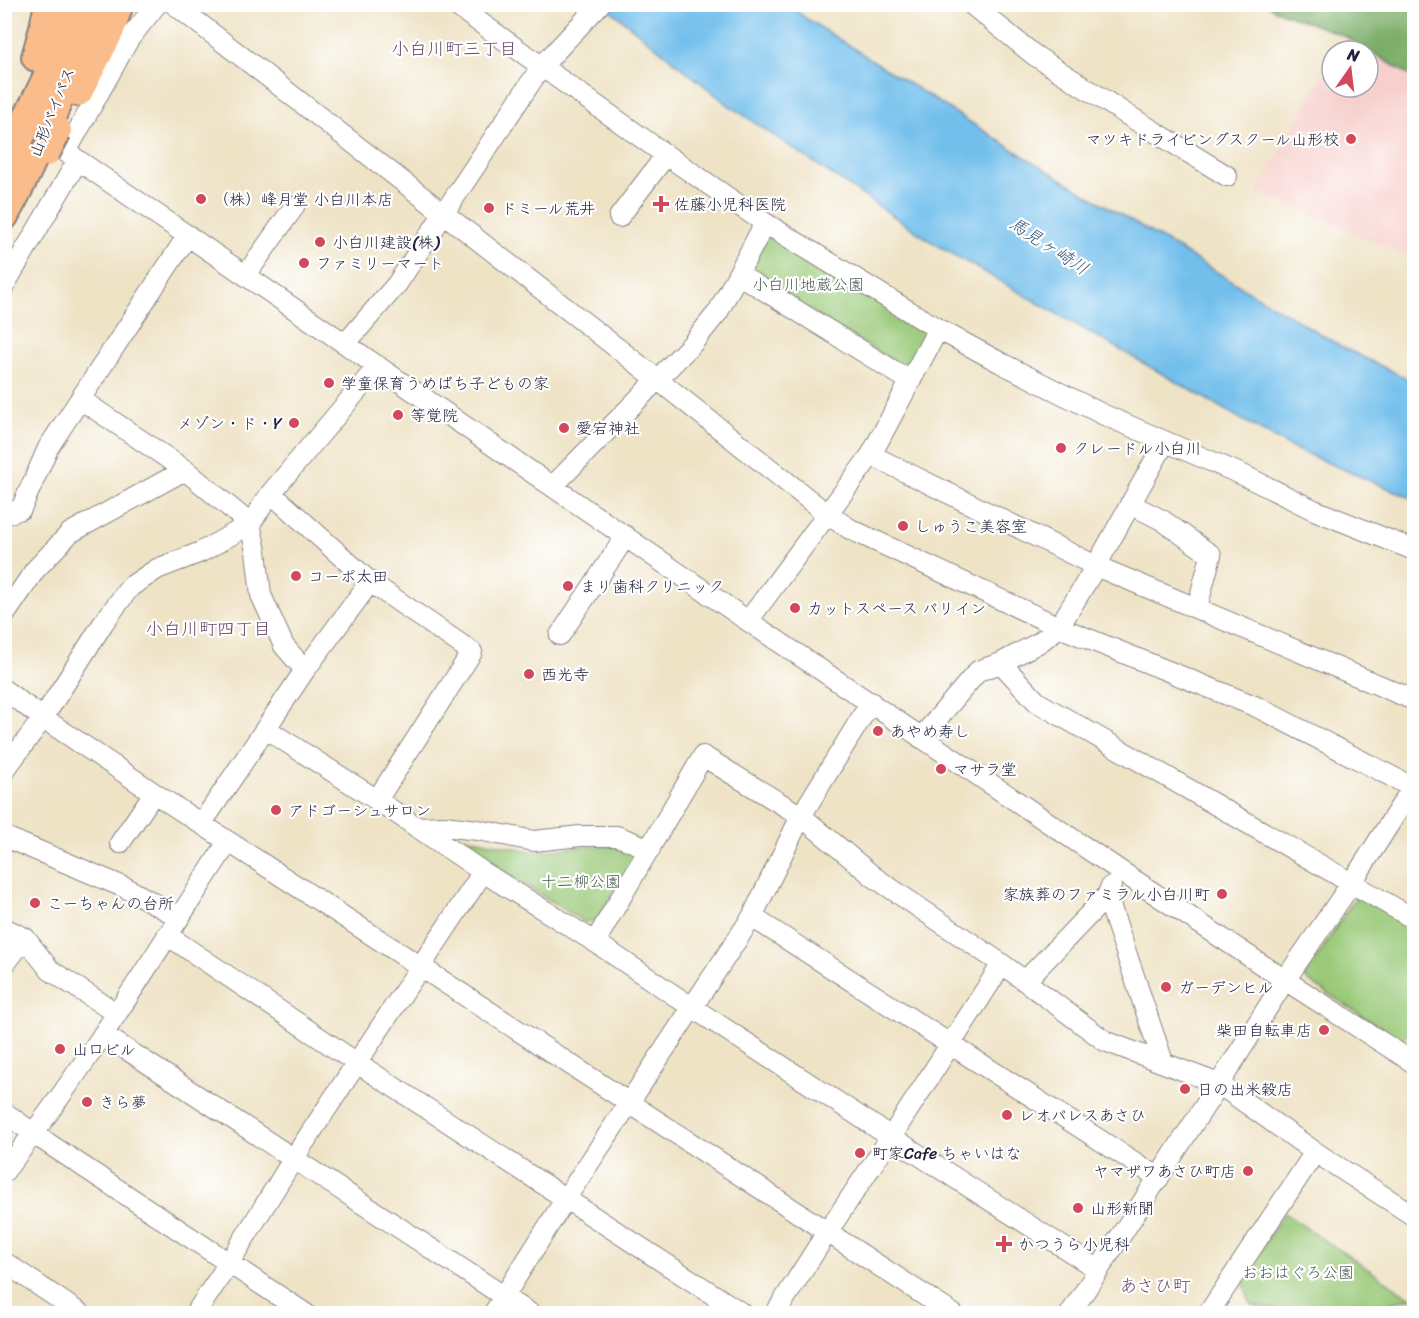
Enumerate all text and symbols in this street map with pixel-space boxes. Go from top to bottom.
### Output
district label: 小白川町三丁目 [391,33,517,65]
north arrow [1320,39,1380,99]
text: N [1344,39,1363,71]
street label: 山形バイパス [21,62,83,162]
place label: マツキドライビングスクール山形校 [1086,125,1339,154]
marker: マツキドライビングスクール山形校 [1344,132,1358,146]
place label: （株）峰月堂 小白川本店 [213,185,393,214]
place label: 佐藤小児科医院 [674,190,786,219]
marker: （株）峰月堂 小白川本店 [194,192,208,206]
place label: ドミール荒井 [501,194,596,223]
marker: 佐藤小児科医院 [652,195,670,213]
marker: ドミール荒井 [482,201,496,215]
water label: 馬見ヶ崎川 [1003,208,1095,284]
place label: 小白川建設(株) [332,228,441,257]
marker: 小白川建設(株) [313,235,327,249]
place label: ファミリーマート [316,249,444,278]
marker: ファミリーマート [297,256,311,270]
park label: 小白川地蔵公園 [752,270,864,299]
place label: 学童保育うめばち子どもの家 [341,369,549,398]
marker: 学童保育うめばち子どもの家 [322,376,336,390]
place label: 等覚院 [410,401,458,430]
marker: 等覚院 [391,408,405,422]
place label: メゾン・ド・Y [177,409,283,438]
place label: 愛宕神社 [576,414,640,443]
marker: メゾン・ド・Y [287,416,301,430]
marker: 愛宕神社 [557,421,571,435]
place label: クレードル小白川 [1073,434,1202,463]
marker: クレードル小白川 [1054,441,1068,455]
place label: しゅうこ美容室 [915,512,1027,541]
marker: しゅうこ美容室 [896,519,910,533]
place label: コーポ太田 [308,562,388,591]
marker: コーポ太田 [289,569,303,583]
place label: まり歯科クリニック [580,572,724,601]
marker: まり歯科クリニック [561,579,575,593]
place label: カットスペース パリイン [807,594,986,623]
marker: カットスペース パリイン [788,601,802,615]
district label: 小白川町四丁目 [145,613,271,645]
place label: 西光寺 [541,660,589,689]
marker: 西光寺 [522,667,536,681]
place label: あやめ寿し [890,717,970,746]
marker: あやめ寿し [871,724,885,738]
place label: マサラ堂 [953,755,1017,784]
marker: マサラ堂 [934,762,948,776]
place label: アドゴーシュサロン [288,796,431,825]
marker: アドゴーシュサロン [269,803,283,817]
park label: 十二柳公園 [541,867,621,896]
place label: 家族葬のファミラル小白川町 [1003,880,1210,909]
marker: 家族葬のファミラル小白川町 [1215,887,1229,901]
place label: こーちゃんの台所 [47,889,174,918]
marker: こーちゃんの台所 [28,896,42,910]
place label: ガーデンヒル [1178,973,1274,1002]
marker: ガーデンヒル [1159,980,1173,994]
place label: 柴田自転車店 [1216,1016,1312,1045]
marker: 柴田自転車店 [1317,1023,1331,1037]
place label: 山口ビル [72,1035,136,1064]
marker: 山口ビル [53,1042,67,1056]
place label: 日の出米穀店 [1197,1075,1293,1104]
marker: 日の出米穀店 [1178,1082,1192,1096]
place label: きら夢 [99,1088,147,1117]
marker: きら夢 [80,1095,94,1109]
place label: レオパレスあさひ [1019,1101,1146,1130]
marker: レオパレスあさひ [1000,1108,1014,1122]
place label: 町家Cafe ちゃいはな [872,1139,1022,1168]
marker: 町家Cafe ちゃいはな [853,1146,867,1160]
place label: ヤマザワあさひ町店 [1093,1157,1236,1186]
marker: ヤマザワあさひ町店 [1241,1164,1255,1178]
place label: 山形新聞 [1090,1194,1154,1223]
marker: 山形新聞 [1071,1201,1085,1215]
place label: かつうら小児科 [1018,1230,1130,1259]
marker: かつうら小児科 [995,1235,1013,1253]
park label: おおはぐろ公園 [1242,1258,1354,1287]
district label: あさひ町 [1120,1270,1190,1302]

